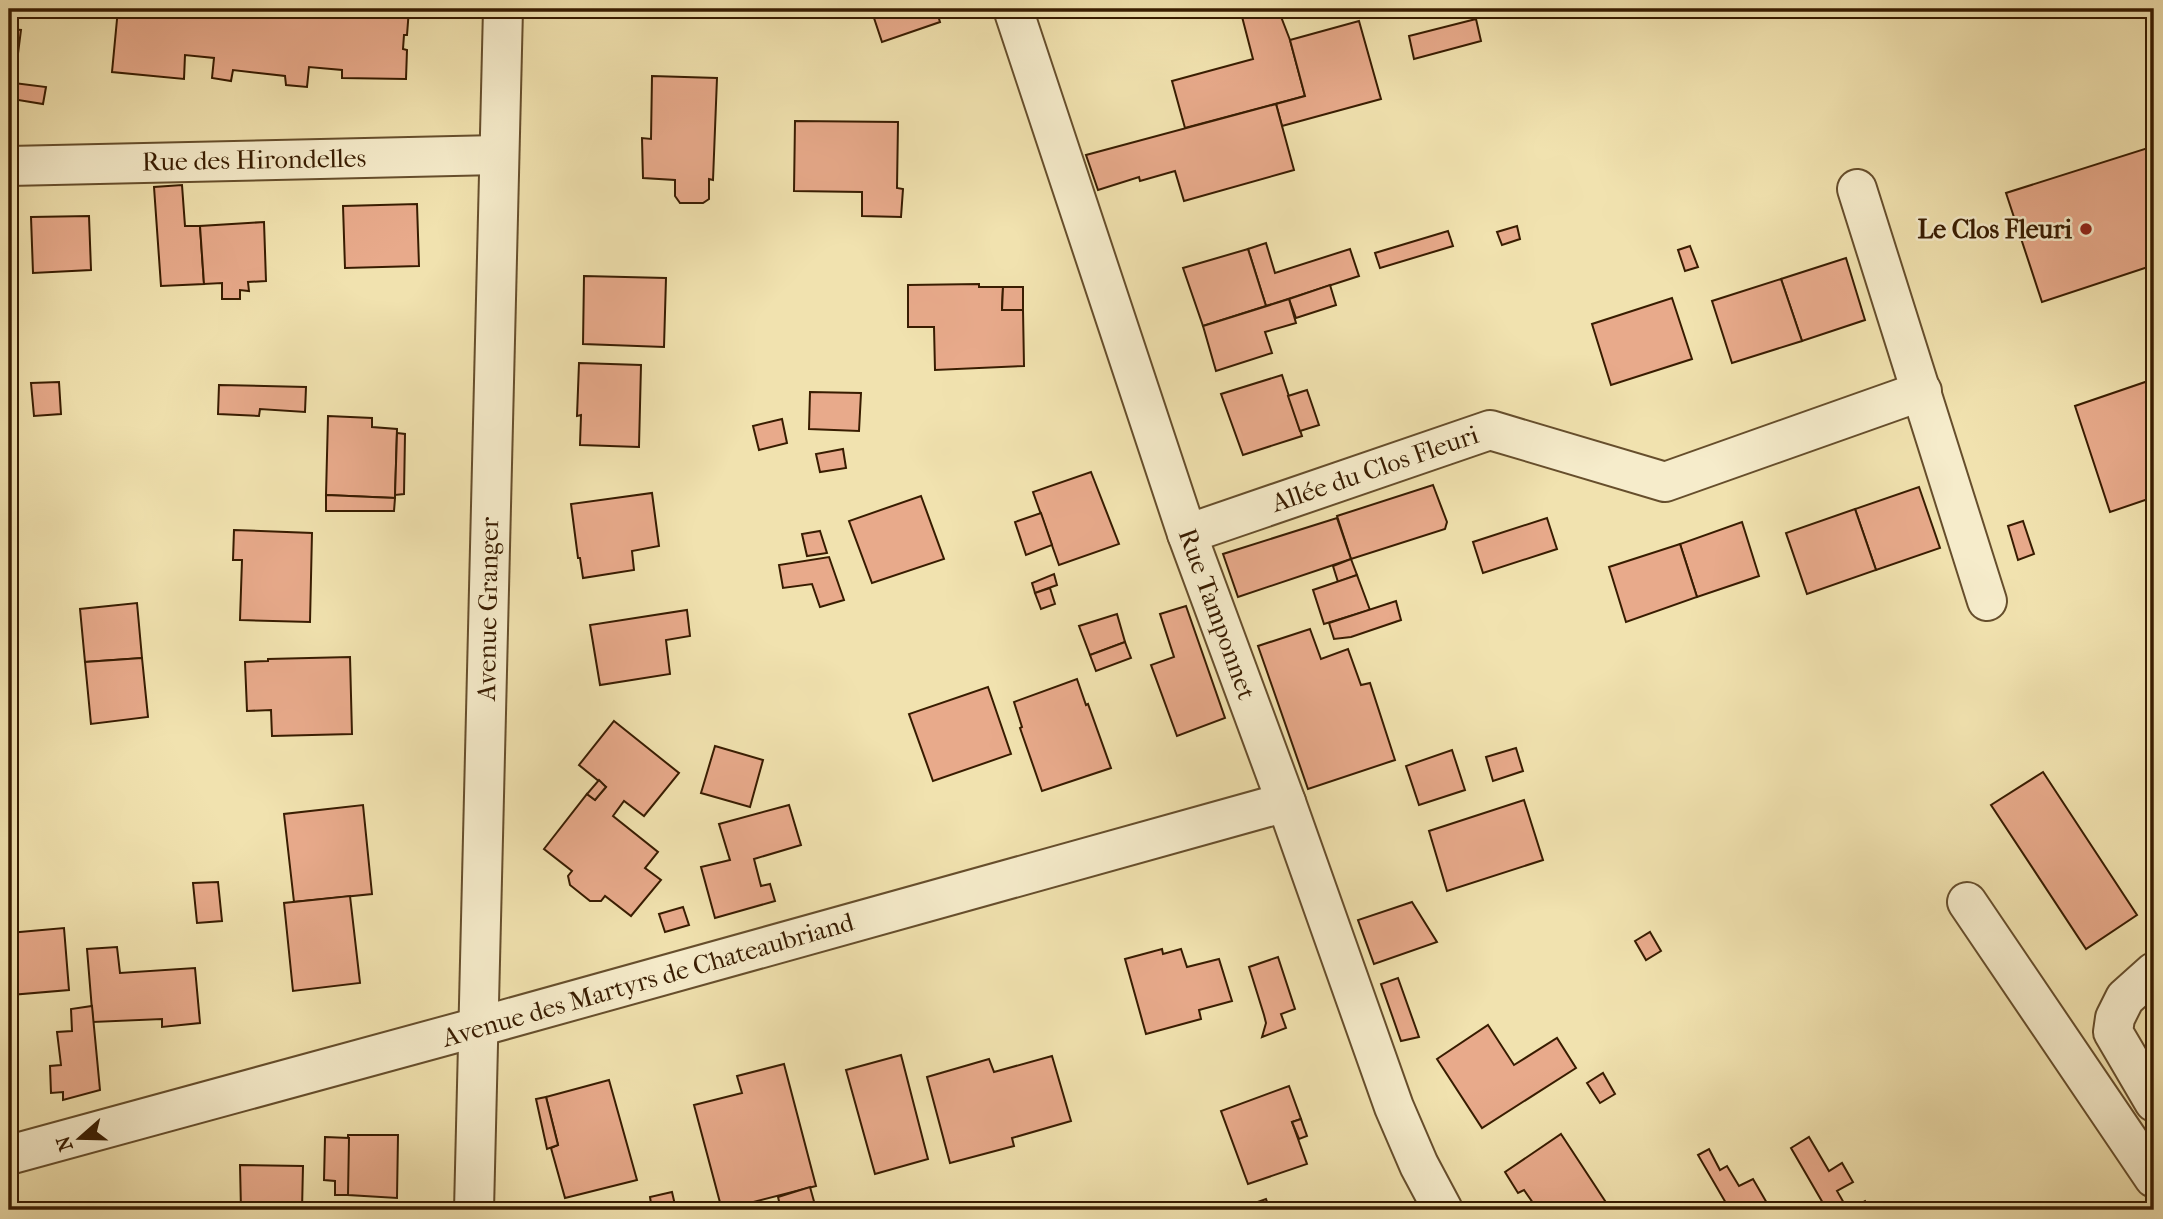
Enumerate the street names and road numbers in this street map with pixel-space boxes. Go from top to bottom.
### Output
street label: Rue des Hirondelles [142,143,366,177]
street label: Allée du Clos Fleuri [1266,419,1483,519]
street label: Avenue Granger [471,517,505,702]
street label: Rue Tamponnet [1172,524,1263,704]
street label: Avenue des Martyrs de Chateaubriand [438,906,858,1054]

